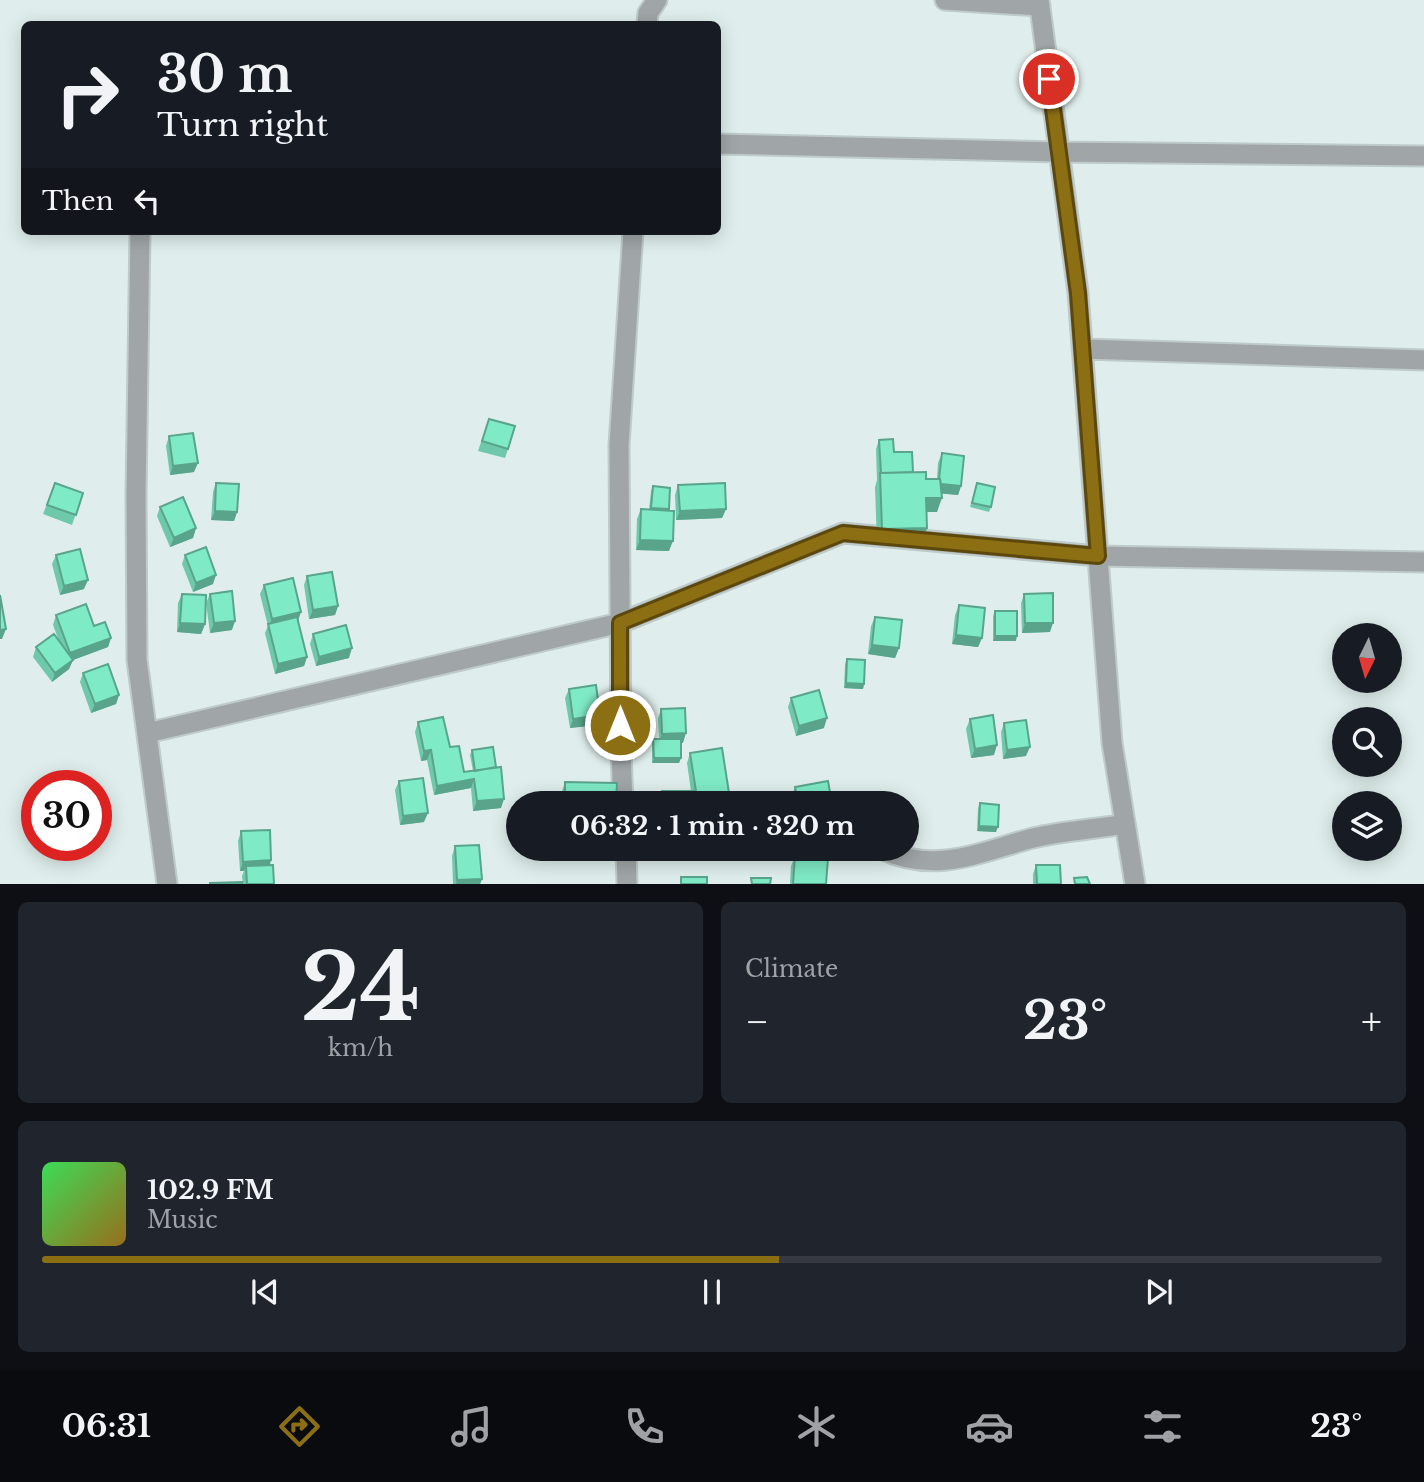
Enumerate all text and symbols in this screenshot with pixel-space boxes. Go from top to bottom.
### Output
text: 30 m [157,44,292,105]
icon: right [42,49,133,140]
pin [1019,49,1079,109]
icon: arrive [1030,60,1068,98]
text: Turn right [157,105,328,145]
icon: left [128,182,166,220]
text: Then [42,185,114,217]
north arrow [1332,623,1402,693]
map controls [1332,623,1402,861]
position arrow [583,688,657,762]
button: search [1332,707,1402,777]
speed limit sign: 30 [21,770,112,861]
button: layers [1332,791,1402,861]
text: 06:32 · 1 min · 320 m [570,810,855,842]
text: 24 [301,932,420,1045]
text: Climate [745,955,838,983]
text: 23° [1023,989,1107,1053]
text: − [745,998,769,1045]
text: + [1361,998,1382,1045]
text: km/h [328,1034,393,1062]
text: 102.9 FM [147,1174,274,1206]
text: Music [147,1206,218,1234]
icon: previous [246,1273,284,1311]
icon: pause [693,1273,731,1311]
icon: next [1140,1273,1178,1311]
icon: directions [275,1402,324,1451]
icon: music [447,1402,496,1451]
icon: phone [620,1402,669,1451]
icon: climate [792,1402,841,1451]
icon: car [965,1402,1014,1451]
icon: filters [1138,1402,1187,1451]
text: 06:31 [62,1406,151,1446]
text: 23° [1310,1406,1362,1446]

